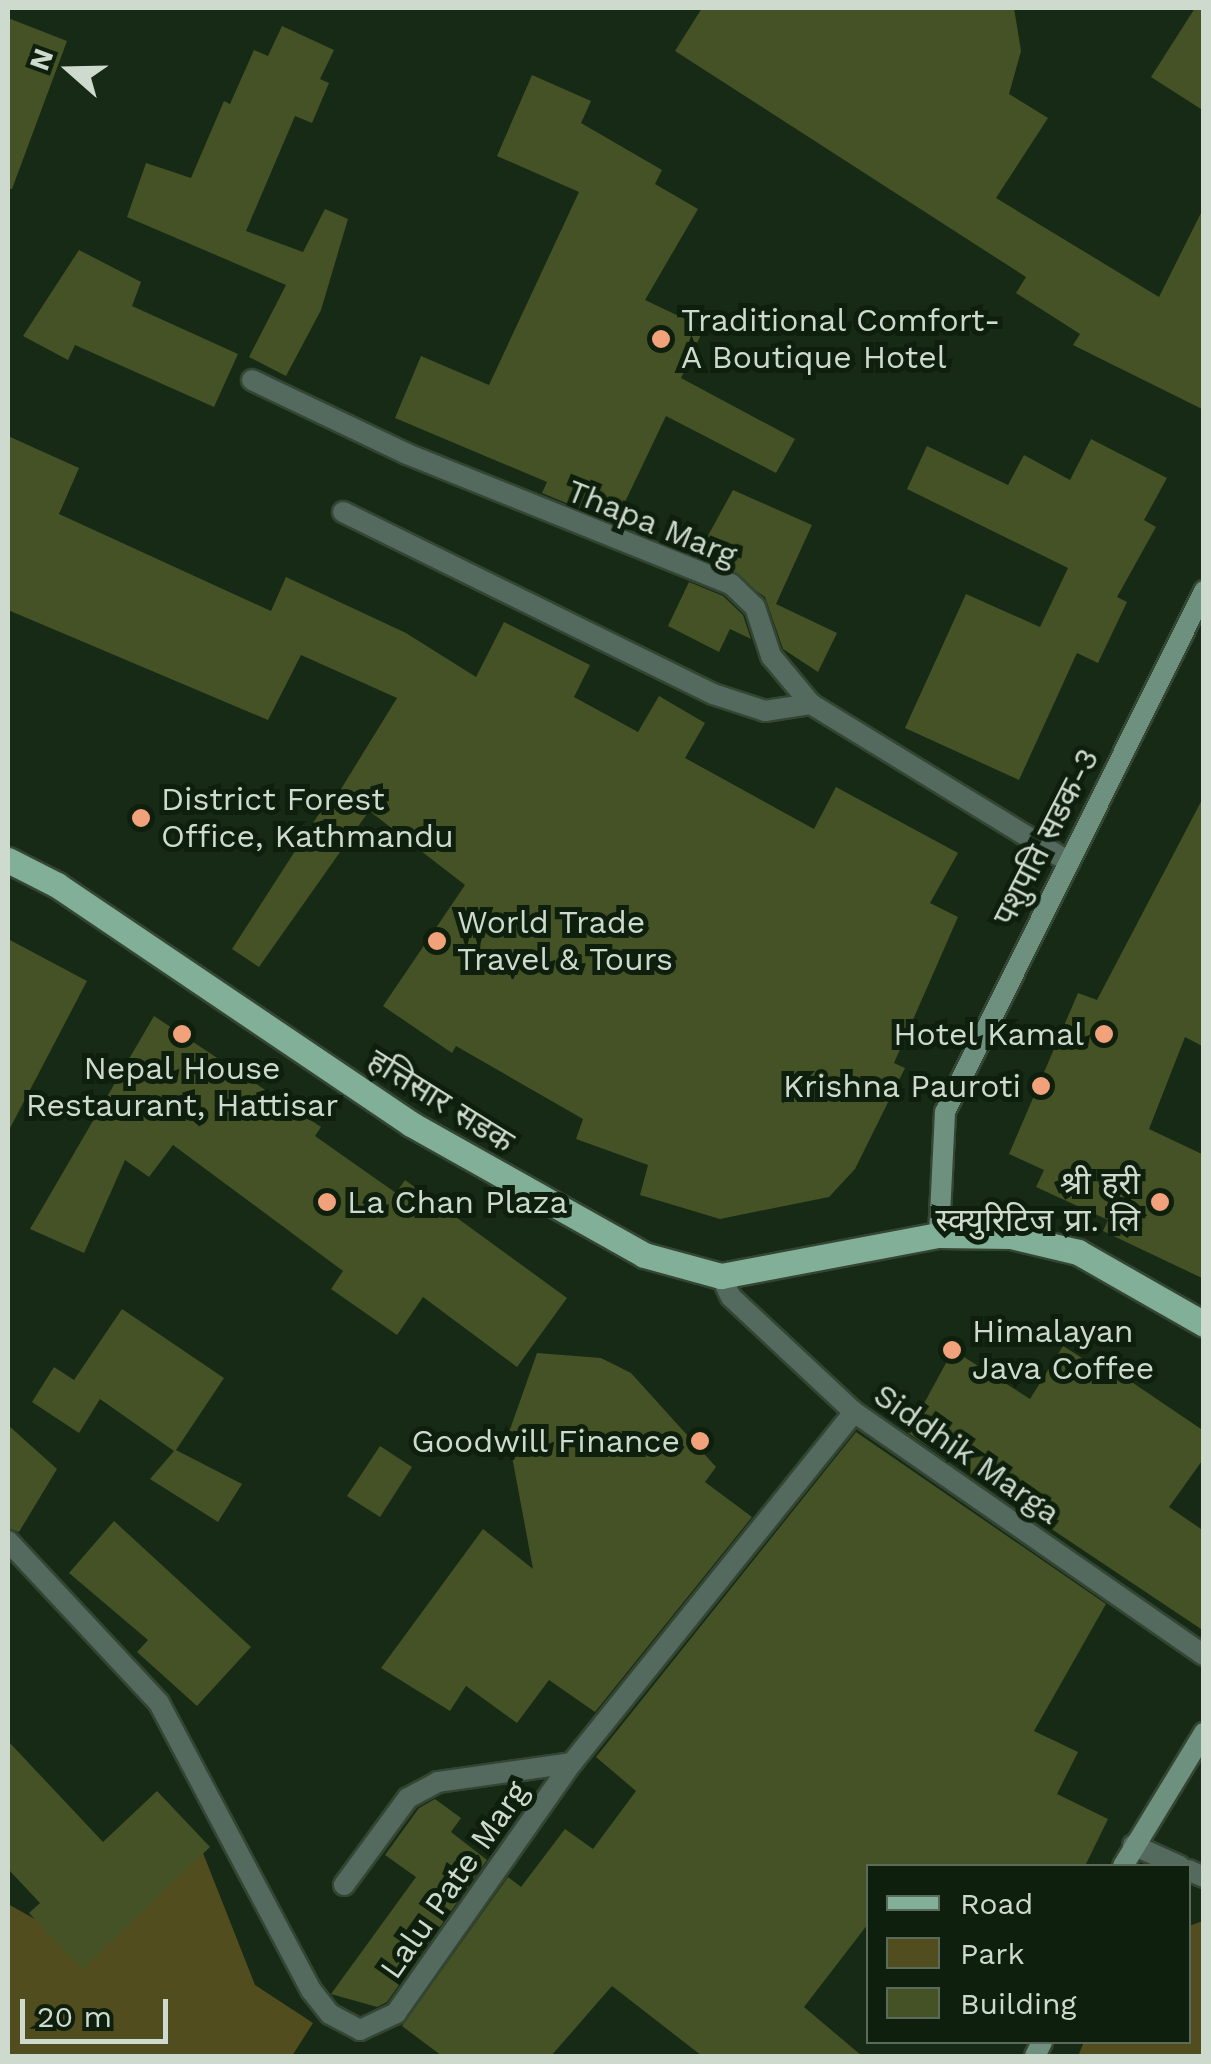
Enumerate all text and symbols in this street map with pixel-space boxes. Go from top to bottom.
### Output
north arrow [20,20,120,120]
text: N [22,44,60,75]
place label: Traditional Comfort- A Boutique Hotel [681,302,1001,377]
marker: Traditional Comfort- A Boutique Hotel [650,328,672,350]
street label: Thapa Marg [561,471,743,575]
street label: पशुपति सडक-3 [985,742,1107,932]
place label: District Forest Office, Kathmandu [161,781,454,856]
marker: District Forest Office, Kathmandu [130,807,152,829]
place label: World Trade Travel & Tours [457,904,675,979]
marker: World Trade Travel & Tours [426,930,448,952]
place label: Hotel Kamal [892,1015,1084,1053]
marker: Nepal House Restaurant, Hattisar [171,1023,193,1045]
marker: Hotel Kamal [1093,1023,1115,1045]
street label: हत्तिसार सडक [361,1041,521,1161]
place label: Nepal House Restaurant, Hattisar [26,1050,338,1125]
place label: Krishna Pauroti [782,1067,1021,1105]
marker: Krishna Pauroti [1030,1075,1052,1097]
place label: श्री हरी स्क्युरिटिज प्रा. लि [936,1165,1140,1240]
place label: La Chan Plaza [347,1183,568,1221]
marker: La Chan Plaza [316,1191,338,1213]
marker: श्री हरी स्क्युरिटिज प्रा. लि [1149,1191,1171,1213]
place label: Himalayan Java Coffee [972,1313,1155,1388]
marker: Himalayan Java Coffee [941,1339,963,1361]
street label: Siddhik Marga [866,1375,1068,1533]
place label: Goodwill Finance [410,1422,680,1460]
marker: Goodwill Finance [689,1430,711,1452]
street label: Lalu Pate Marg [372,1774,536,1986]
legend [866,1864,1191,2044]
text: Road [960,1886,1033,1921]
text: Park [960,1936,1025,1971]
scale bar [25,1979,172,2041]
text: Building [960,1986,1077,2021]
text: 20 m [37,1999,112,2034]

